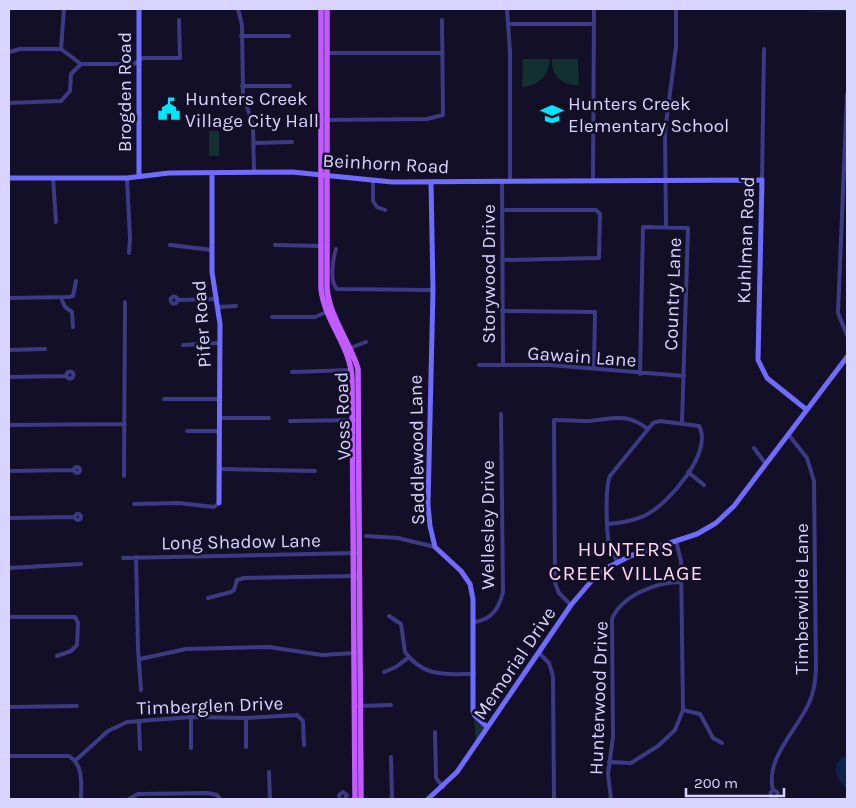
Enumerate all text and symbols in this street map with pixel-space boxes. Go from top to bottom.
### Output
street label: Brogden Road [114,32,136,152]
place label: Hunters Creek Village City Hall [185,88,319,132]
place label: Hunters Creek Elementary School [568,93,729,137]
public building icon: Hunters Creek Village City Hall [156,96,182,122]
school or university icon: Hunters Creek Elementary School [539,101,565,127]
street label: Beinhorn Road [322,150,450,178]
street label: Kuhlman Road [733,176,759,304]
street label: Storywood Drive [478,204,500,344]
street label: Country Lane [660,237,686,351]
street label: Pifer Road [188,279,216,368]
street label: Gawain Lane [527,342,637,372]
street label: Voss Road [330,371,356,461]
street label: Saddlewood Lane [405,375,429,525]
street label: Wellesley Drive [477,460,499,590]
street label: Timberwilde Lane [791,523,813,675]
street label: Long Shadow Lane [161,530,321,554]
district label: HUNTERS CREEK VILLAGE [549,537,703,585]
street label: Memorial Drive [469,603,561,724]
street label: Hunterwood Drive [585,621,613,775]
street label: Timberglen Drive [136,692,284,720]
scale bar [686,766,784,798]
text: 200 m [694,774,738,792]

